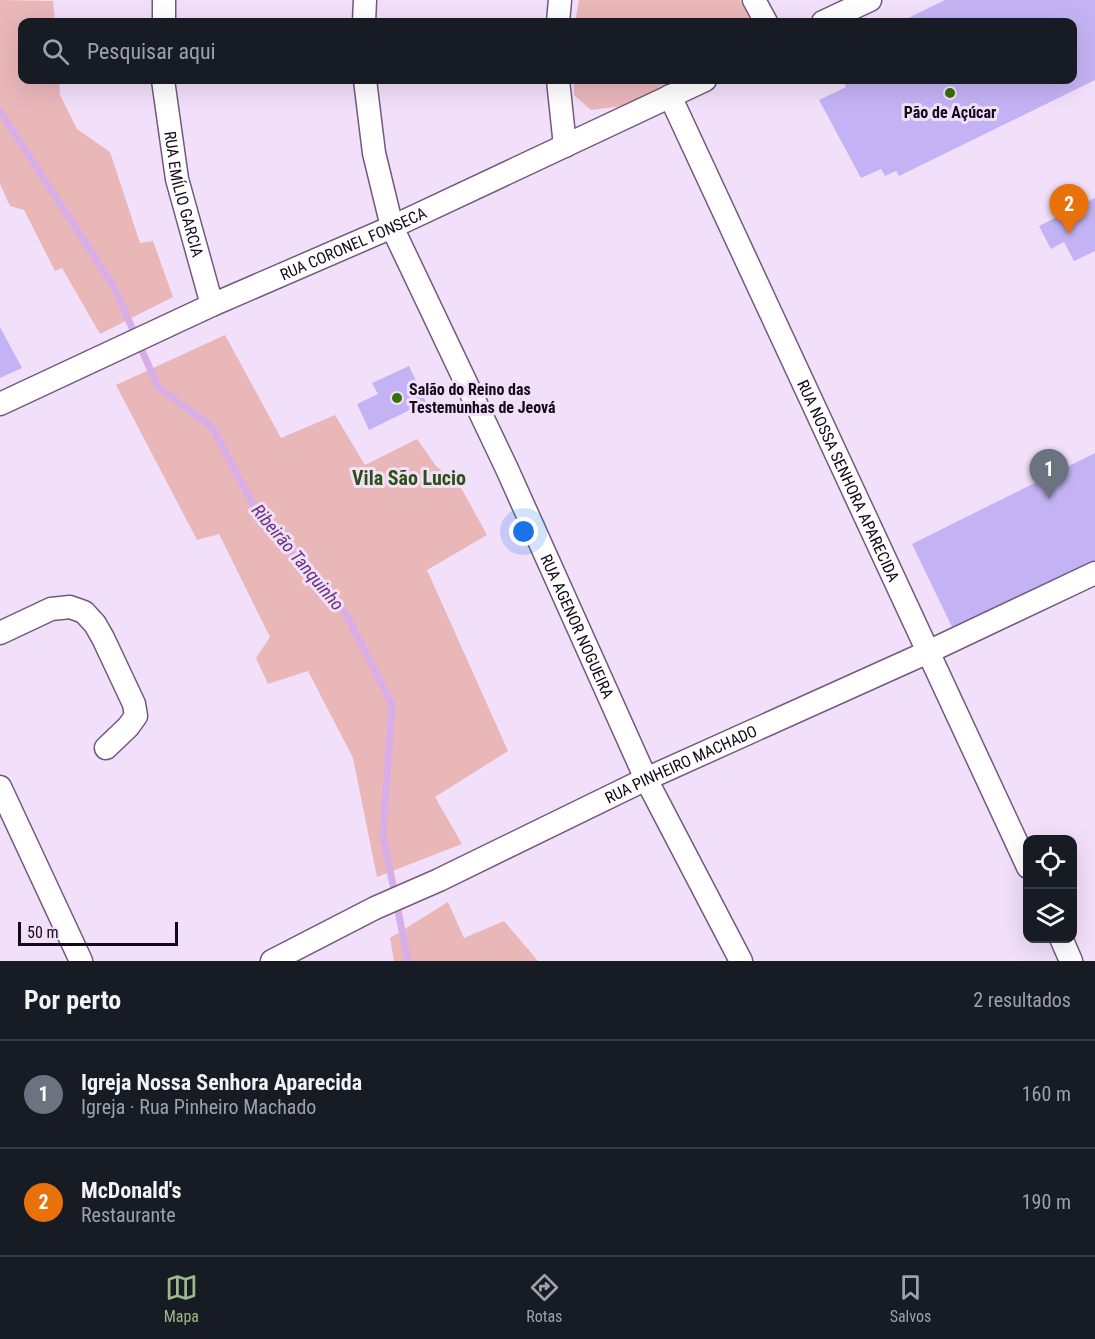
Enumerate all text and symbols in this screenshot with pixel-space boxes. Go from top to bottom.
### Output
search box [18,18,1077,84]
icon: search [39,35,72,68]
text: Pesquisar aqui [87,39,216,64]
marker: Pão de Açúcar [943,86,957,100]
place label: Pão de Açúcar [904,103,996,122]
street label: RUA EMÍLIO GARCIA [161,130,208,259]
pin: 2 [1050,184,1088,234]
street label: RUA CORONEL FONSECA [277,203,429,284]
street label: RUA NOSSA SENHORA APARECIDA [794,377,904,585]
place label: Salão do Reino das Testemunhas de Jeová [409,380,556,417]
marker: Salão do Reino das Testemunhas de Jeová [390,391,404,405]
pin: 1 [1030,450,1068,499]
district label: Vila São Lucio [352,466,466,490]
water label: Ribeirão Tanquinho [248,500,348,614]
your location [509,517,538,546]
street label: RUA AGENOR NOGUEIRA [537,551,618,701]
street label: RUA PINHEIRO MACHADO [602,721,760,807]
map controls [1023,835,1077,943]
button: locate [1023,835,1077,889]
button: layers [1023,889,1077,943]
scale bar [18,919,178,946]
text: 50 m [27,923,59,942]
text: Por perto [24,985,121,1015]
text: 2 resultados [973,988,1071,1012]
text: Igreja Nossa Senhora Aparecida [81,1070,362,1095]
text: 1 [38,1082,49,1106]
text: 160 m [1022,1082,1071,1106]
text: Igreja · Rua Pinheiro Machado [81,1095,316,1119]
text: McDonald's [81,1178,181,1203]
text: 2 [38,1190,49,1214]
text: 190 m [1022,1190,1071,1214]
text: Restaurante [81,1203,176,1227]
tab: Mapa [164,1271,199,1326]
tab: Rotas [526,1271,562,1326]
tab: Salvos [890,1271,931,1326]

